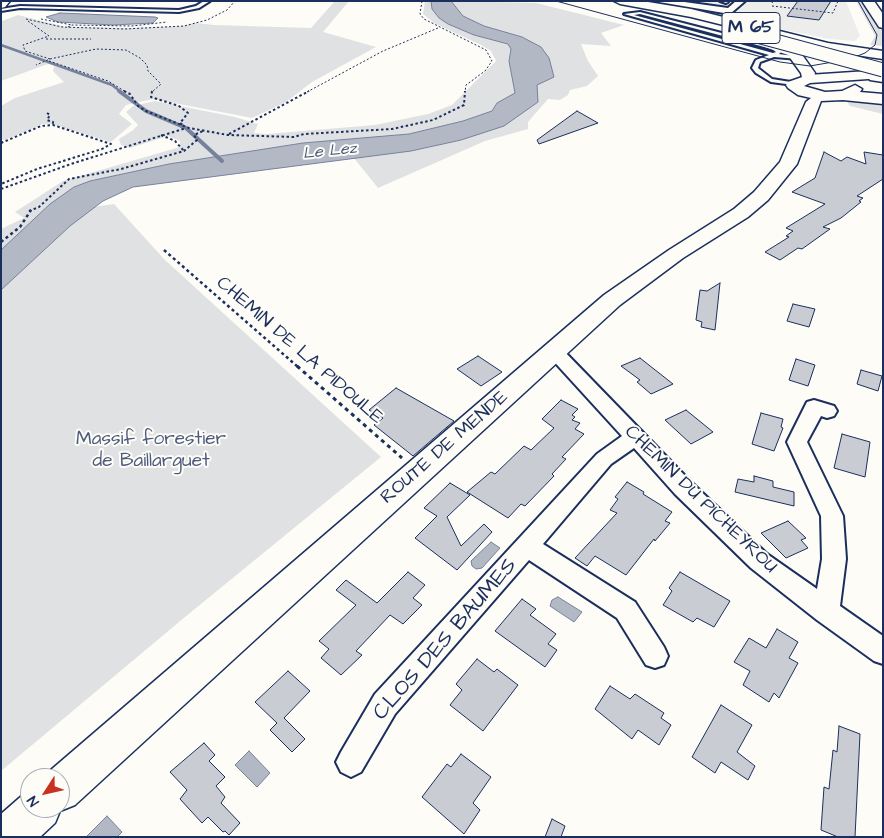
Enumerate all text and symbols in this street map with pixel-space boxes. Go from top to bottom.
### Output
road number: M 65 [722,12,780,44]
water label: Le Lez [302,140,358,164]
street label: CHEMIN DE LA PIDOULE [211,272,387,430]
street label: ROUTE DE MENDE [377,387,513,509]
street label: CHEMIN DU PICHEYROU [619,421,781,579]
park label: Massif forestier de Baillarguet [76,429,226,473]
street label: CLOS DES BAUMES [368,554,524,726]
north arrow [20,768,70,818]
text: N [23,792,44,810]

